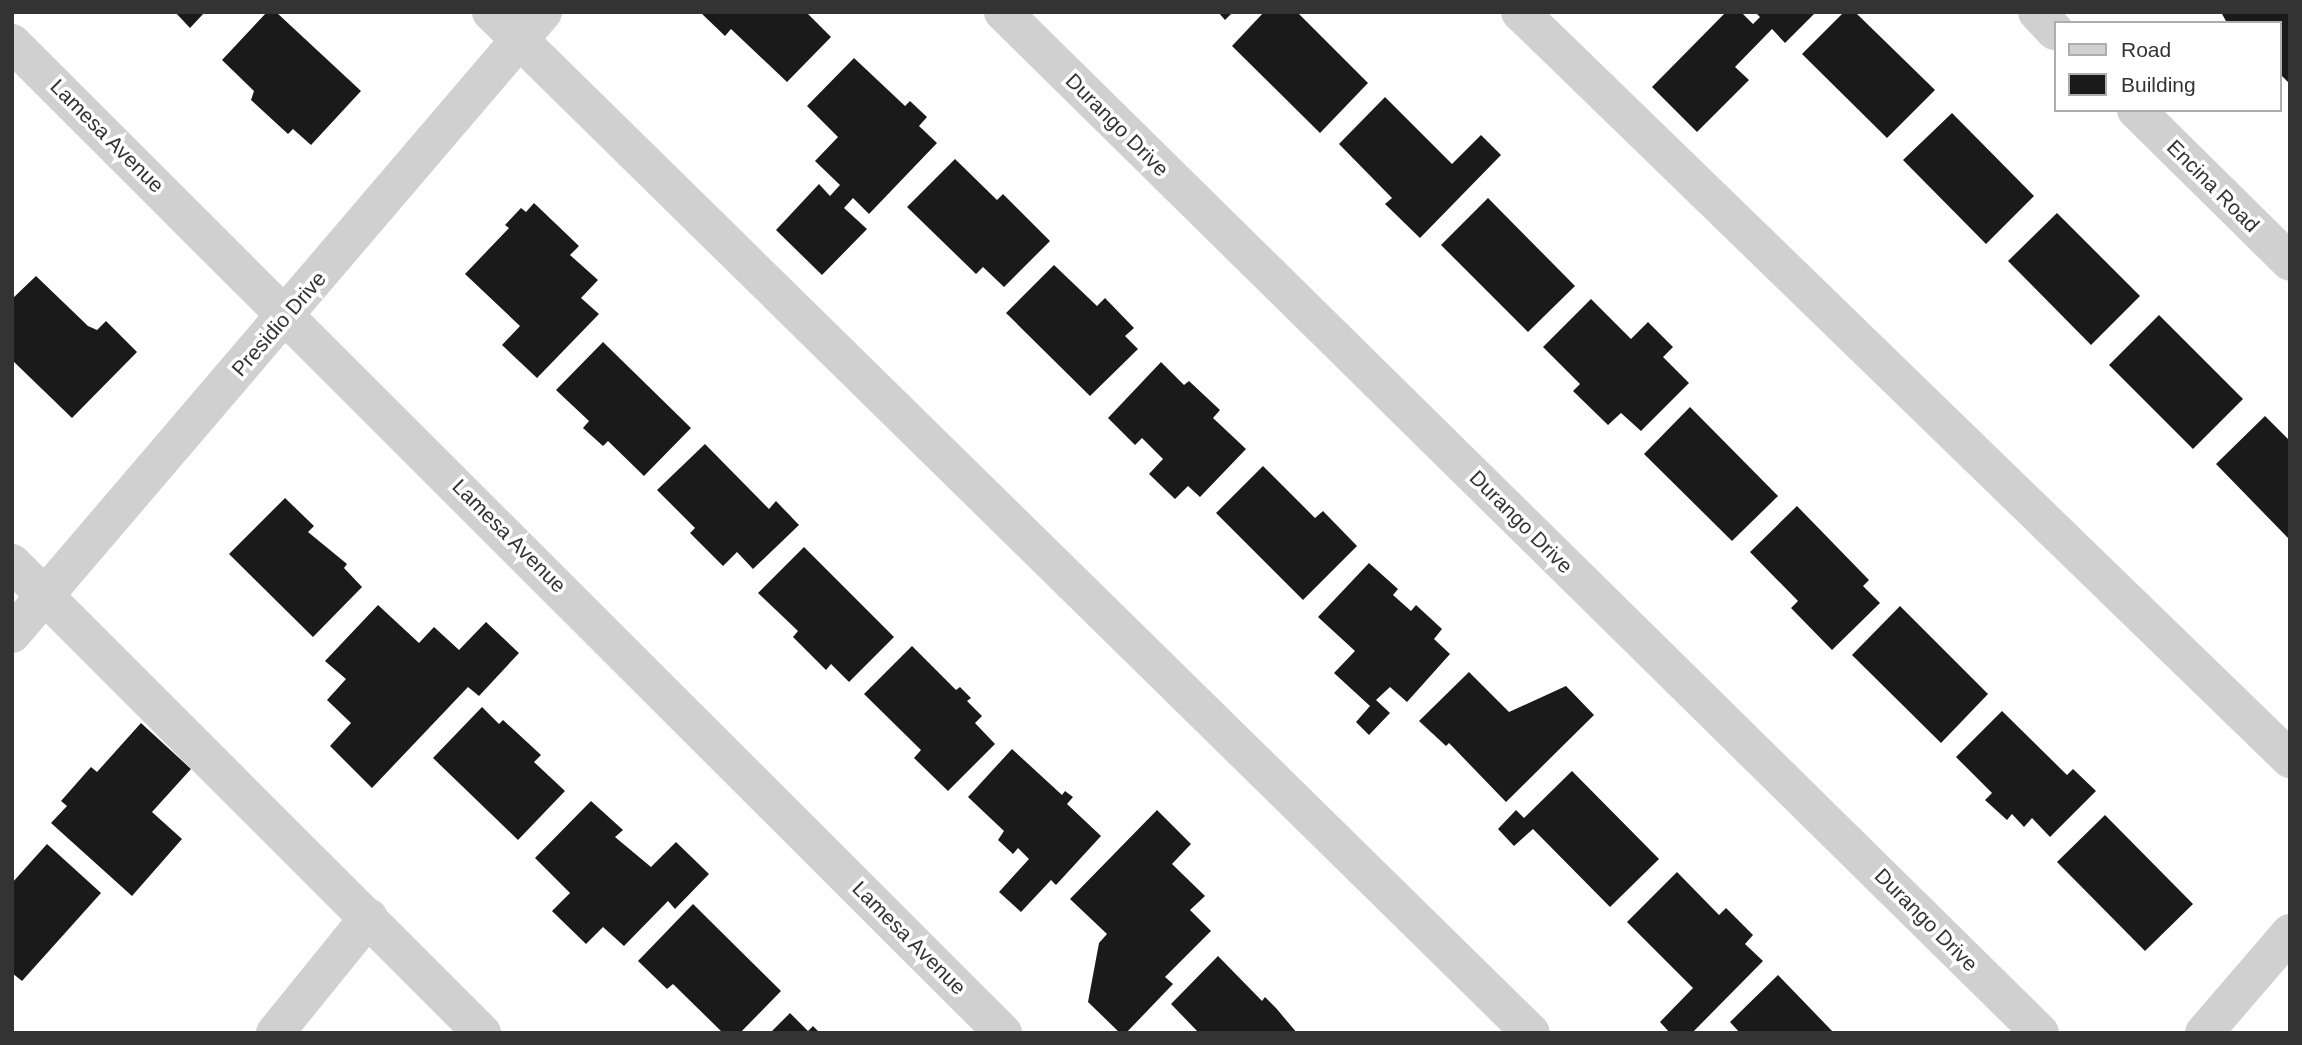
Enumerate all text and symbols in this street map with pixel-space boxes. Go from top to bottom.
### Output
legend [2054,21,2281,112]
text: Road [2121,38,2171,61]
street label: Durango Drive [1060,68,1174,182]
text: Building [2121,73,2196,96]
street label: Lamesa Avenue [45,74,169,198]
street label: Encina Road [2162,135,2264,237]
street label: Presidio Drive [227,266,331,382]
street label: Durango Drive [1464,465,1578,579]
street label: Lamesa Avenue [447,474,571,598]
street label: Durango Drive [1869,863,1983,977]
street label: Lamesa Avenue [847,876,971,1000]

